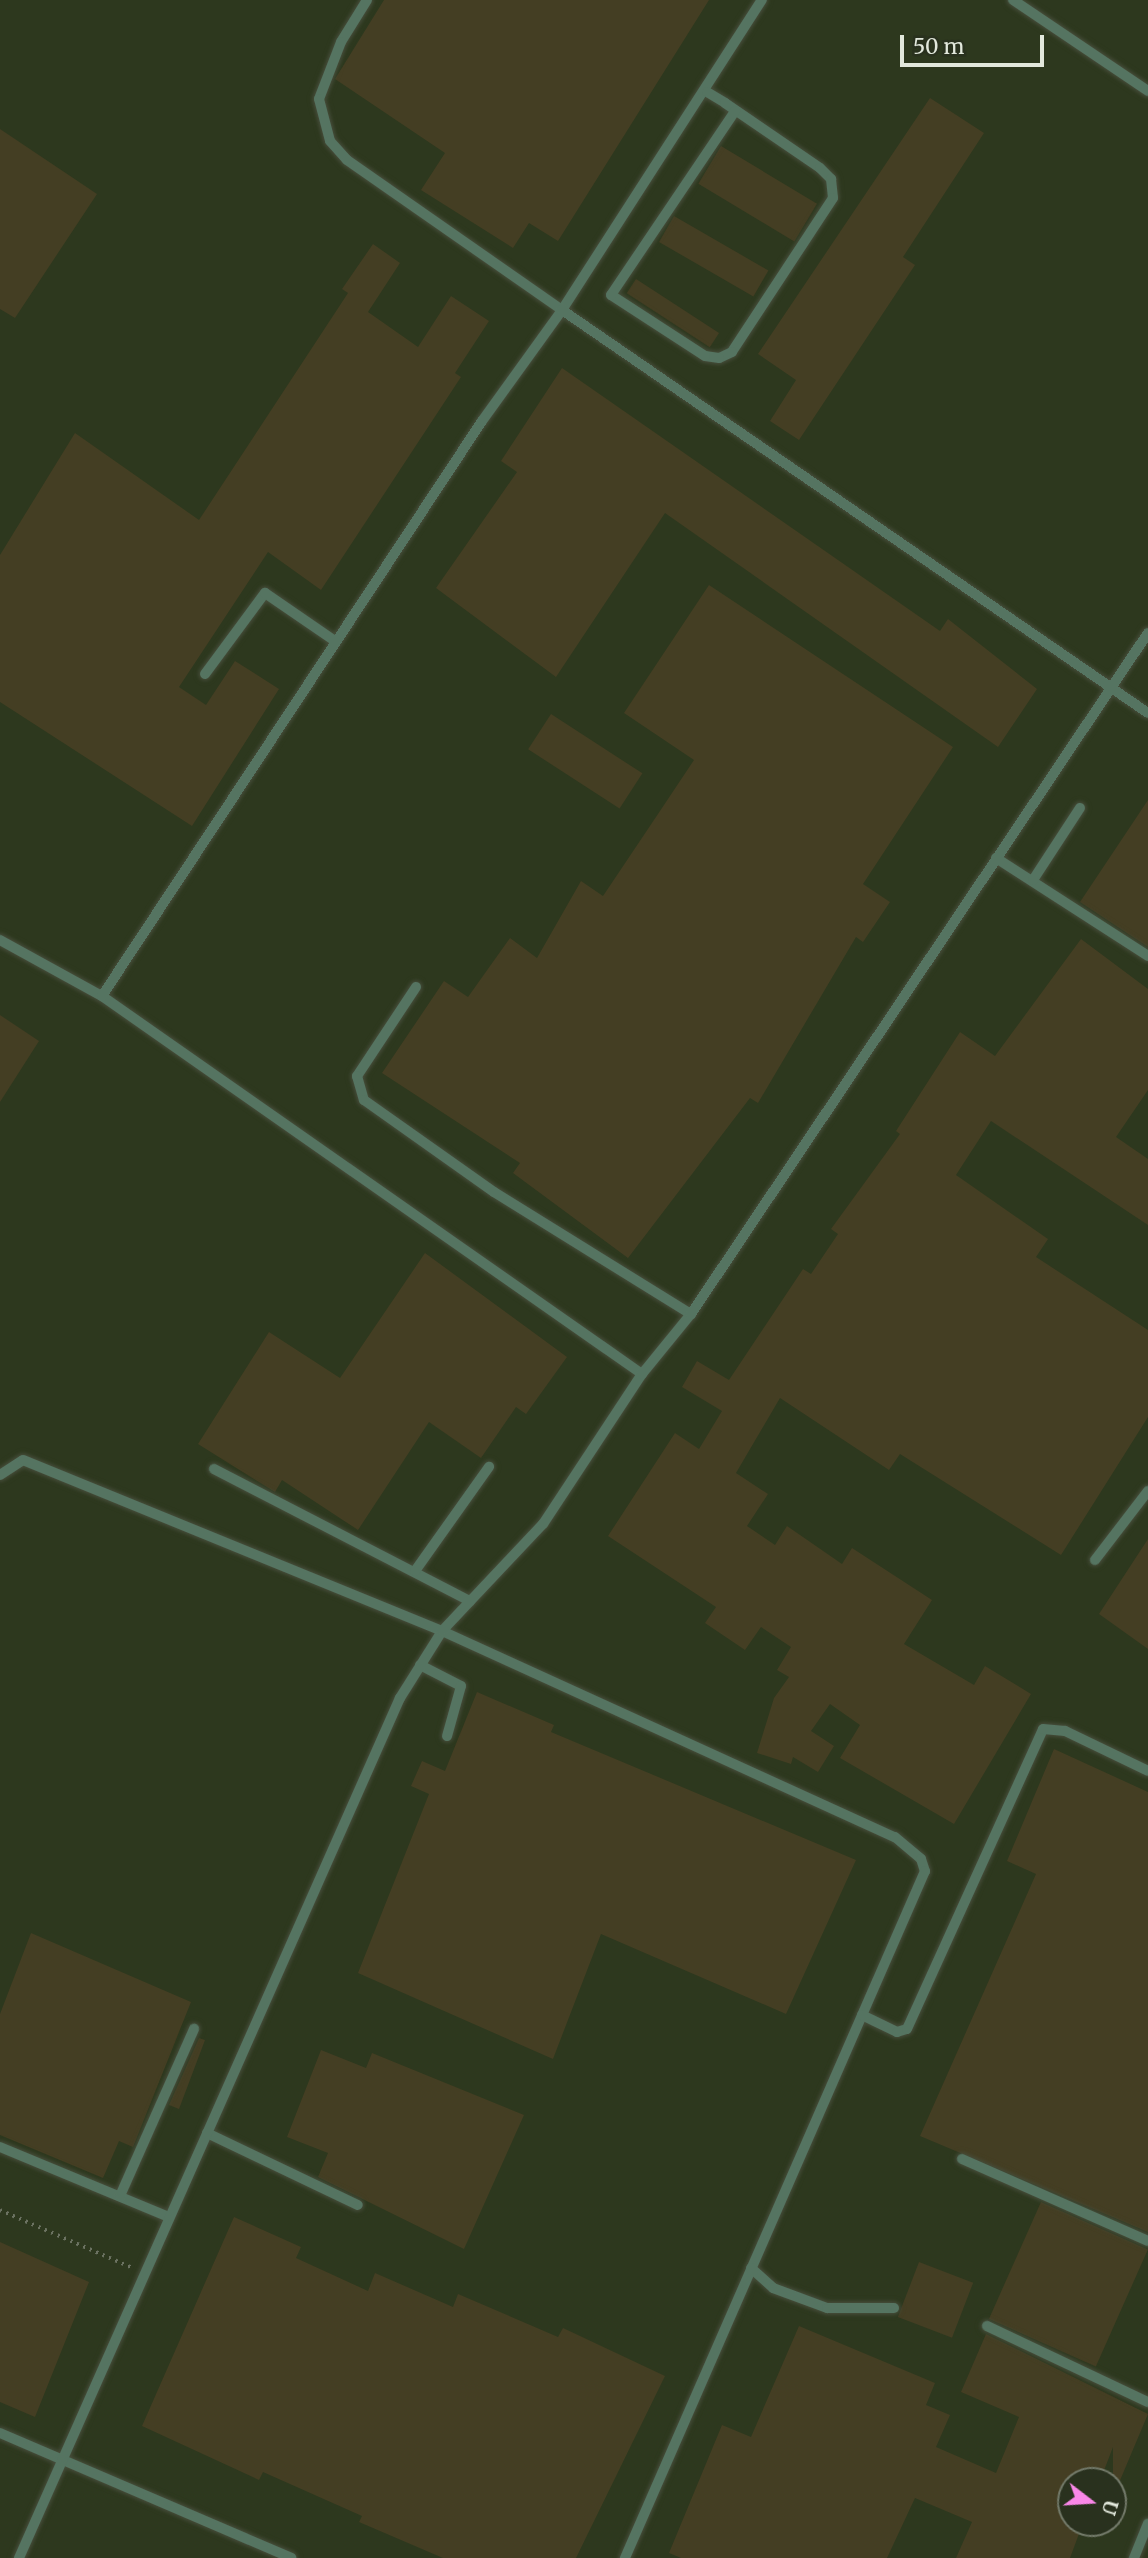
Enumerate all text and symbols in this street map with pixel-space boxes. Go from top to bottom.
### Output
scale bar [903,21,1046,65]
text: 50 m [913,33,964,60]
north arrow [1057,2467,1127,2537]
text: U [1097,2497,1124,2518]

